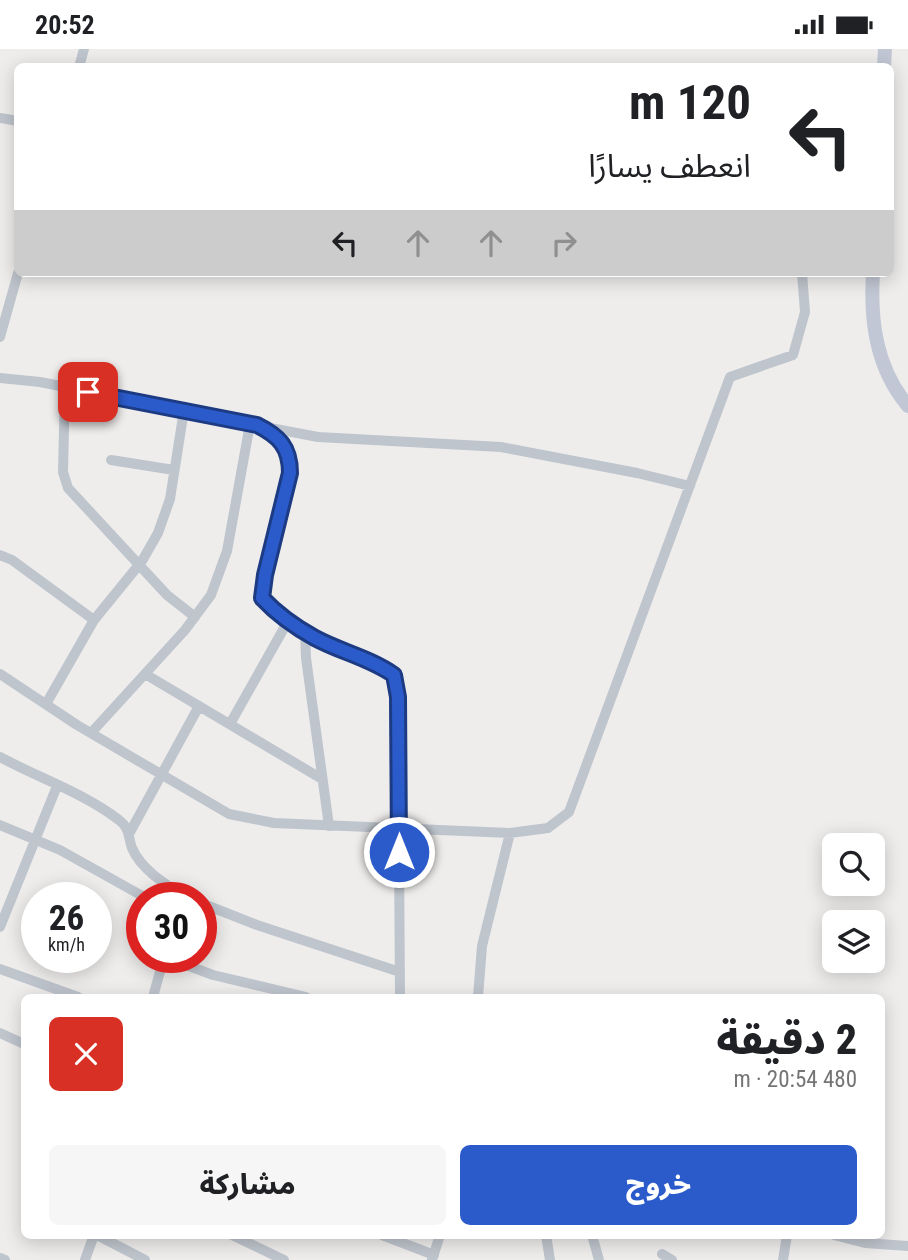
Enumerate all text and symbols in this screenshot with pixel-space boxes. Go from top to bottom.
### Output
text: 20:52 [35,10,95,40]
text: 120 m [629,74,751,131]
icon: left [775,91,866,182]
text: انعطف يسارًا [588,147,751,185]
icon: left [326,224,364,262]
icon: ahead [399,224,437,262]
icon: ahead [472,224,510,262]
icon: right [545,224,583,262]
pin [58,362,118,422]
icon: arrive [69,373,107,411]
position arrow [362,815,436,889]
map controls [822,833,885,973]
button: search [822,833,885,896]
speed limit sign: 30 [126,882,217,973]
text: 26 [49,898,84,939]
button: layers [822,910,885,973]
text: km/h [48,934,85,955]
text: 2 دقيقة [716,1015,857,1064]
button: close [49,1017,123,1091]
text: 480 m · 20:54 [733,1066,857,1093]
button: مشاركة [49,1145,446,1225]
button: خروج [460,1145,857,1225]

